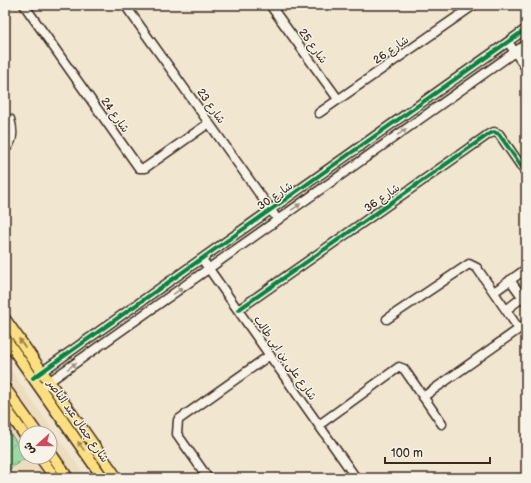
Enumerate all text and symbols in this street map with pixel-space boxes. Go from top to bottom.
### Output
street label: شارع 25 [294,26,330,67]
street label: شارع 26 [371,33,412,68]
street label: شارع 23 [193,86,228,127]
street label: شارع 24 [97,95,132,136]
one-way arrow [397,129,407,137]
street label: شارع 30 [255,179,296,214]
street label: شارع 36 [362,181,403,217]
one-way arrow [290,203,301,212]
one-way arrow [173,287,183,295]
street label: شارع على بن ابى طالب [249,313,319,404]
one-way arrow [18,338,26,349]
one-way arrow [67,362,77,370]
street label: شارع جمال عبد الناصر [42,376,111,466]
north arrow [18,425,58,465]
scale bar [385,439,490,465]
text: ش [21,440,37,456]
one-way arrow [77,441,85,451]
text: 100 m [391,446,423,461]

